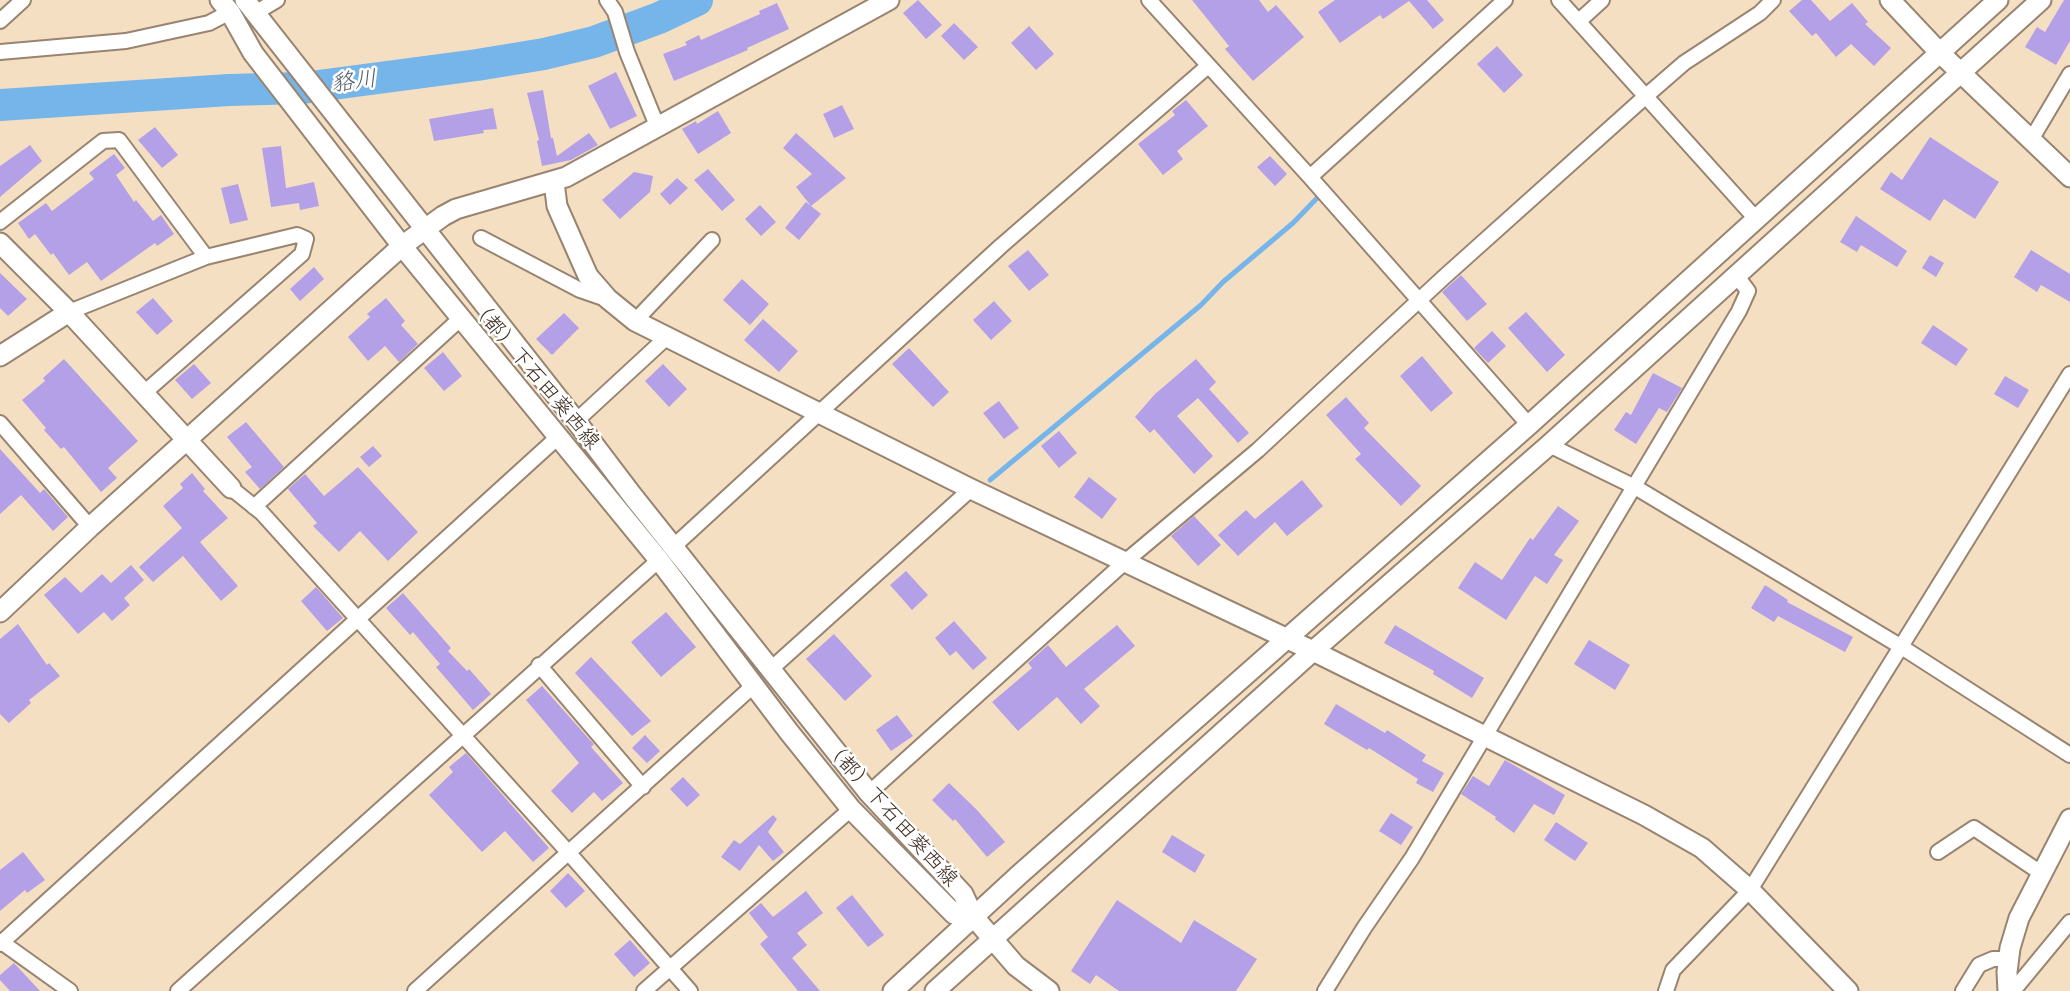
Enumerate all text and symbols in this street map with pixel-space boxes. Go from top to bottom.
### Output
water label: 貉川 [329,64,379,98]
street label: （都）下石田葵西線 [465,294,605,454]
street label: （都）下石田葵西線 [818,734,964,892]

